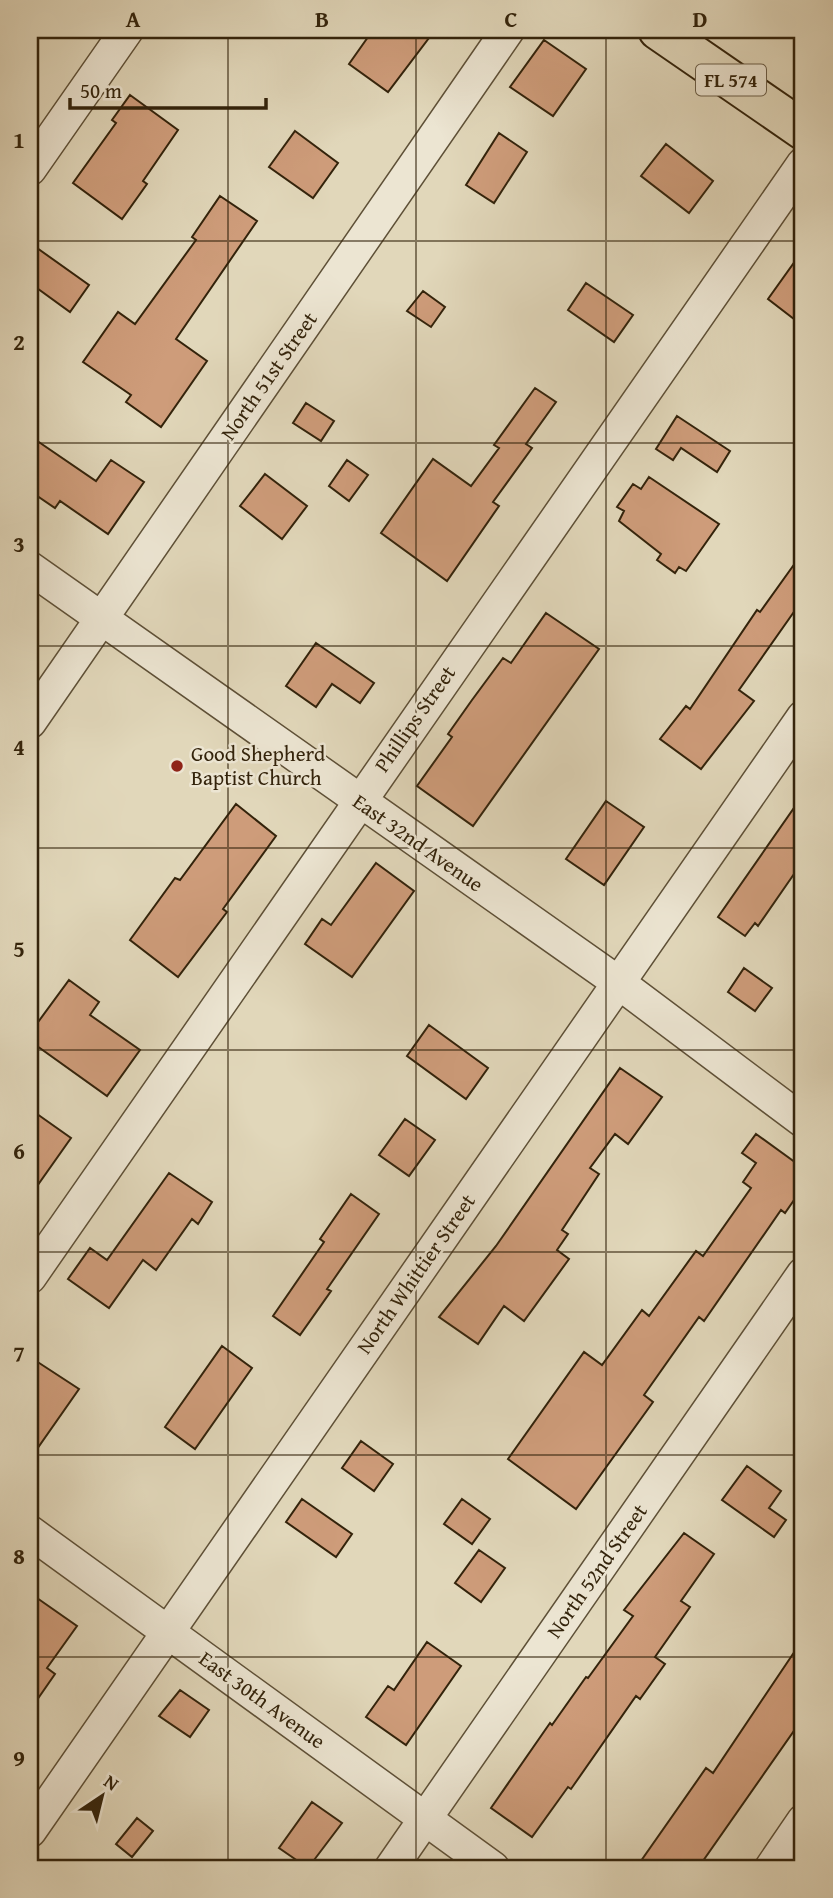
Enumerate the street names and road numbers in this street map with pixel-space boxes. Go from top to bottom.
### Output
road number: FL 574 [696,64,766,96]
street label: North 51st Street [213,305,325,446]
street label: Phillips Street [366,659,463,778]
street label: East 32nd Avenue [347,786,490,899]
street label: North Whittier Street [349,1187,483,1360]
street label: North 52nd Street [539,1497,655,1644]
street label: East 30th Avenue [193,1643,332,1756]

